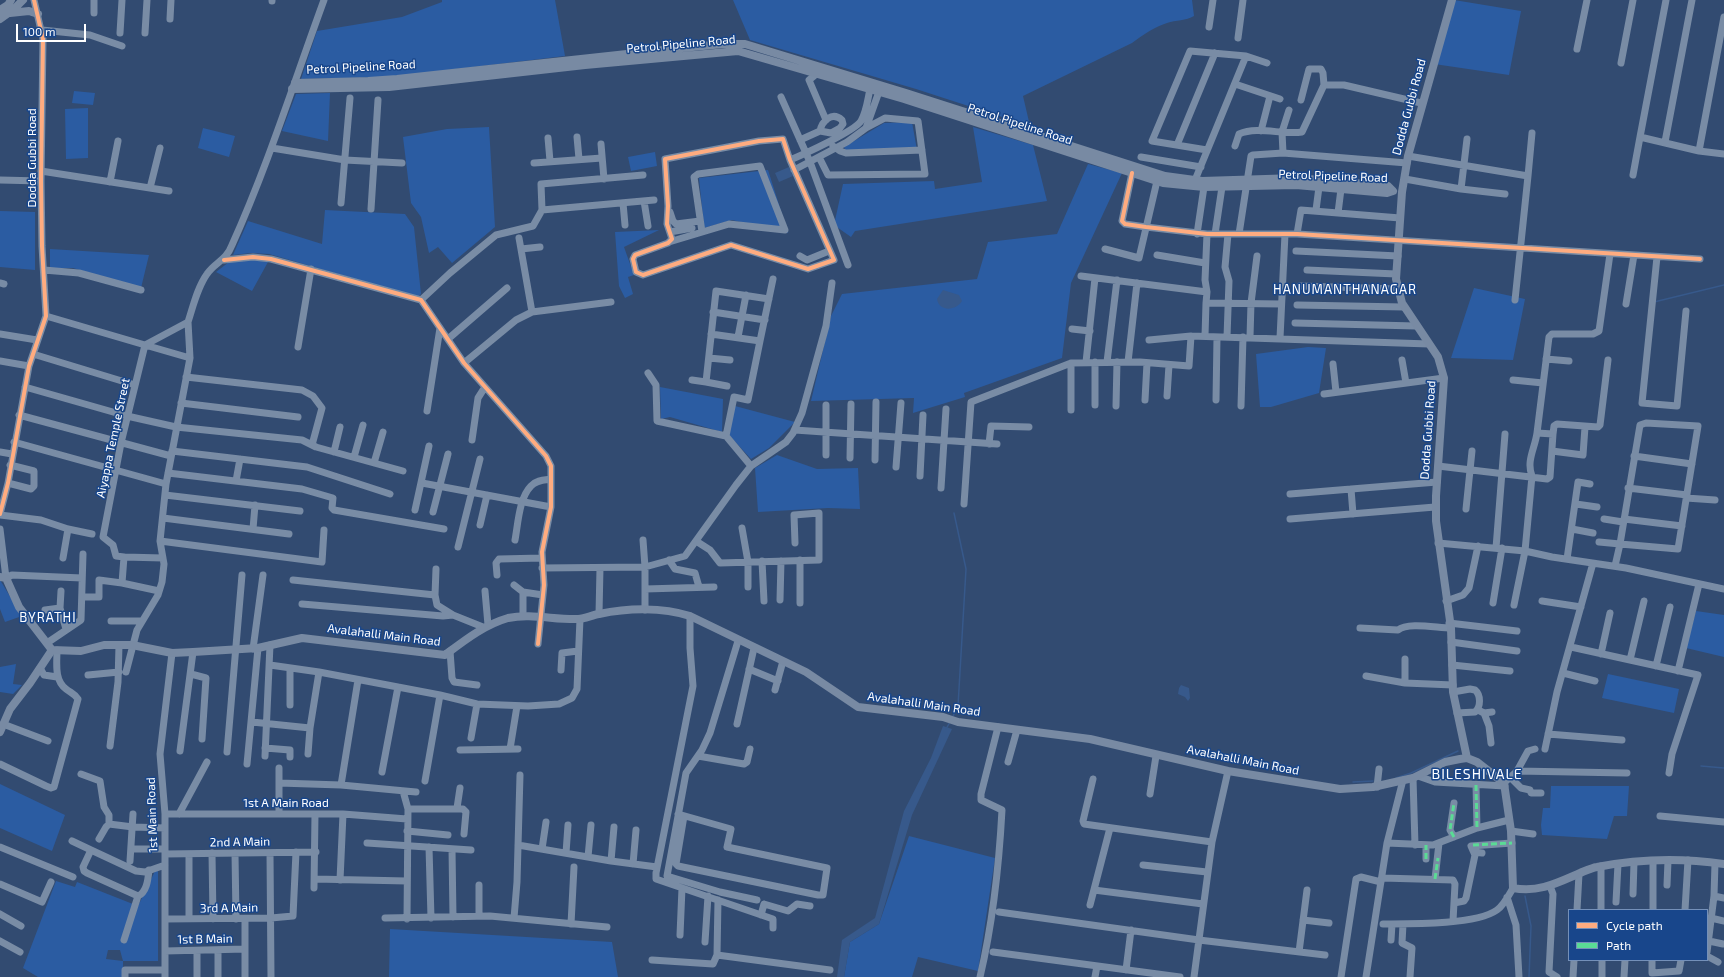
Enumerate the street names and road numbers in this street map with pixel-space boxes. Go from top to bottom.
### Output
street label: Petrol Pipeline Road [626,32,736,56]
street label: Petrol Pipeline Road [306,57,416,77]
street label: Dodda Gubbi Road [1389,57,1429,157]
street label: Petrol Pipeline Road [966,100,1074,148]
street label: Dodda Gubbi Road [25,108,39,208]
street label: Petrol Pipeline Road [1278,167,1388,185]
street label: Aiyappa Temple Street [93,377,133,499]
street label: Dodda Gubbi Road [1417,380,1439,480]
street label: Avalahalli Main Road [327,621,441,649]
street label: Avalahalli Main Road [867,689,981,719]
street label: Avalahalli Main Road [1186,742,1300,778]
street label: 1st Main Road [143,777,161,853]
street label: 1st A Main Road [243,796,329,810]
street label: 2nd A Main [210,834,270,850]
street label: 3rd A Main [200,900,258,916]
street label: 1st B Main [177,931,233,947]

